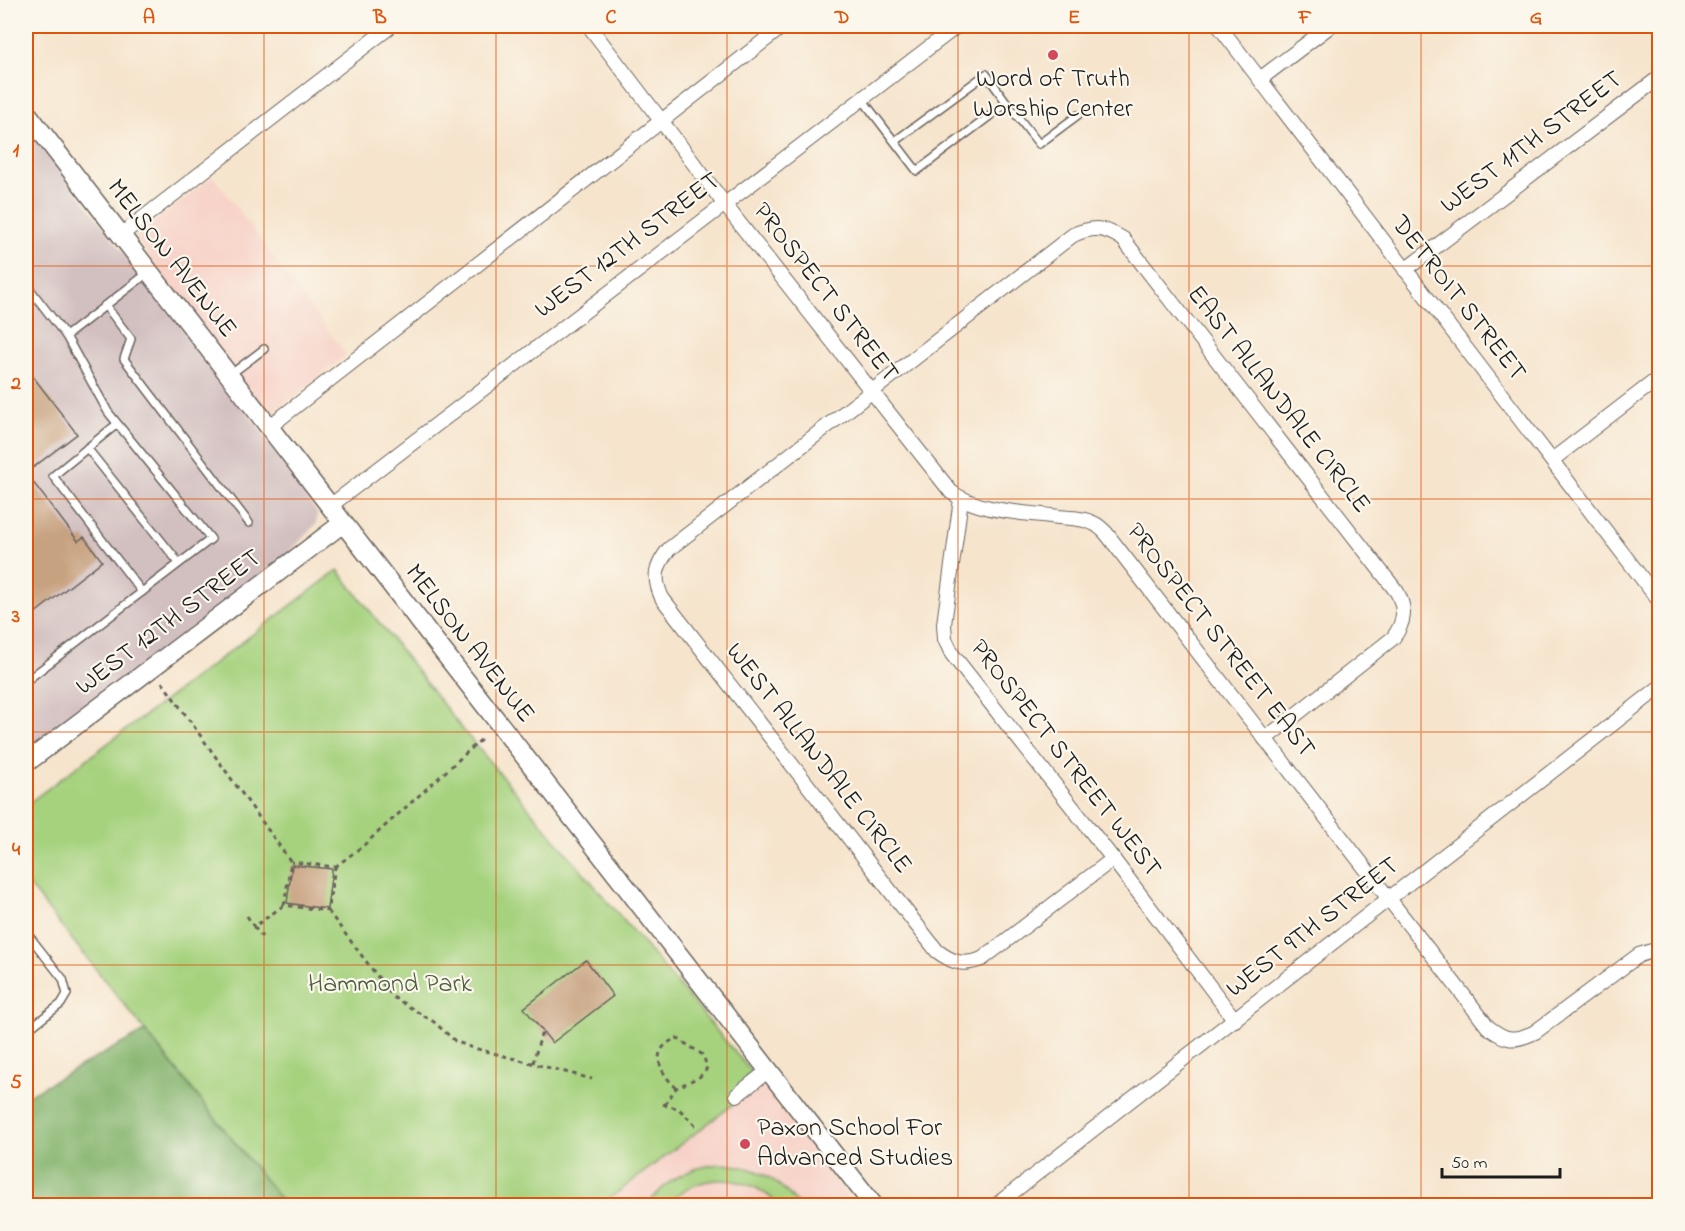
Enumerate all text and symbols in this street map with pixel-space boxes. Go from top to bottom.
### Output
text: A [143,4,155,33]
text: B [372,4,387,33]
text: C [606,4,617,33]
text: D [834,4,849,33]
text: E [1068,4,1080,33]
text: F [1298,4,1312,33]
text: G [1530,4,1543,33]
marker: Word of Truth Worship Center [1046,48,1060,62]
place label: Word of Truth Worship Center [973,61,1134,129]
street label: WEST 11TH STREET [1433,62,1631,224]
text: 1 [13,137,20,166]
street label: WEST 12TH STREET [527,163,729,329]
street label: MELSON AVENUE [97,171,245,347]
street label: PROSPECT STREET [743,195,908,391]
street label: DETROIT STREET [1380,207,1535,390]
street label: EAST ALLANDALE CIRCLE [1177,278,1379,522]
text: 2 [10,370,21,399]
street label: PROSPECT STREET EAST [1116,515,1324,767]
street label: WEST 12TH STREET [68,540,270,706]
street label: MELSON AVENUE [395,556,543,732]
text: 3 [11,603,20,632]
street label: PROSPECT STREET WEST [960,632,1170,886]
street label: WEST ALLANDALE CIRCLE [715,635,921,883]
text: 4 [12,836,21,865]
street label: WEST 9TH STREET [1218,848,1408,1008]
park label: Hammond Park [308,966,473,1004]
text: 5 [10,1069,22,1098]
place label: Paxon School For Advanced Studies [757,1110,953,1178]
marker: Paxon School For Advanced Studies [738,1137,752,1151]
scale bar [1442,1141,1560,1179]
text: 50 m [1451,1151,1488,1177]

